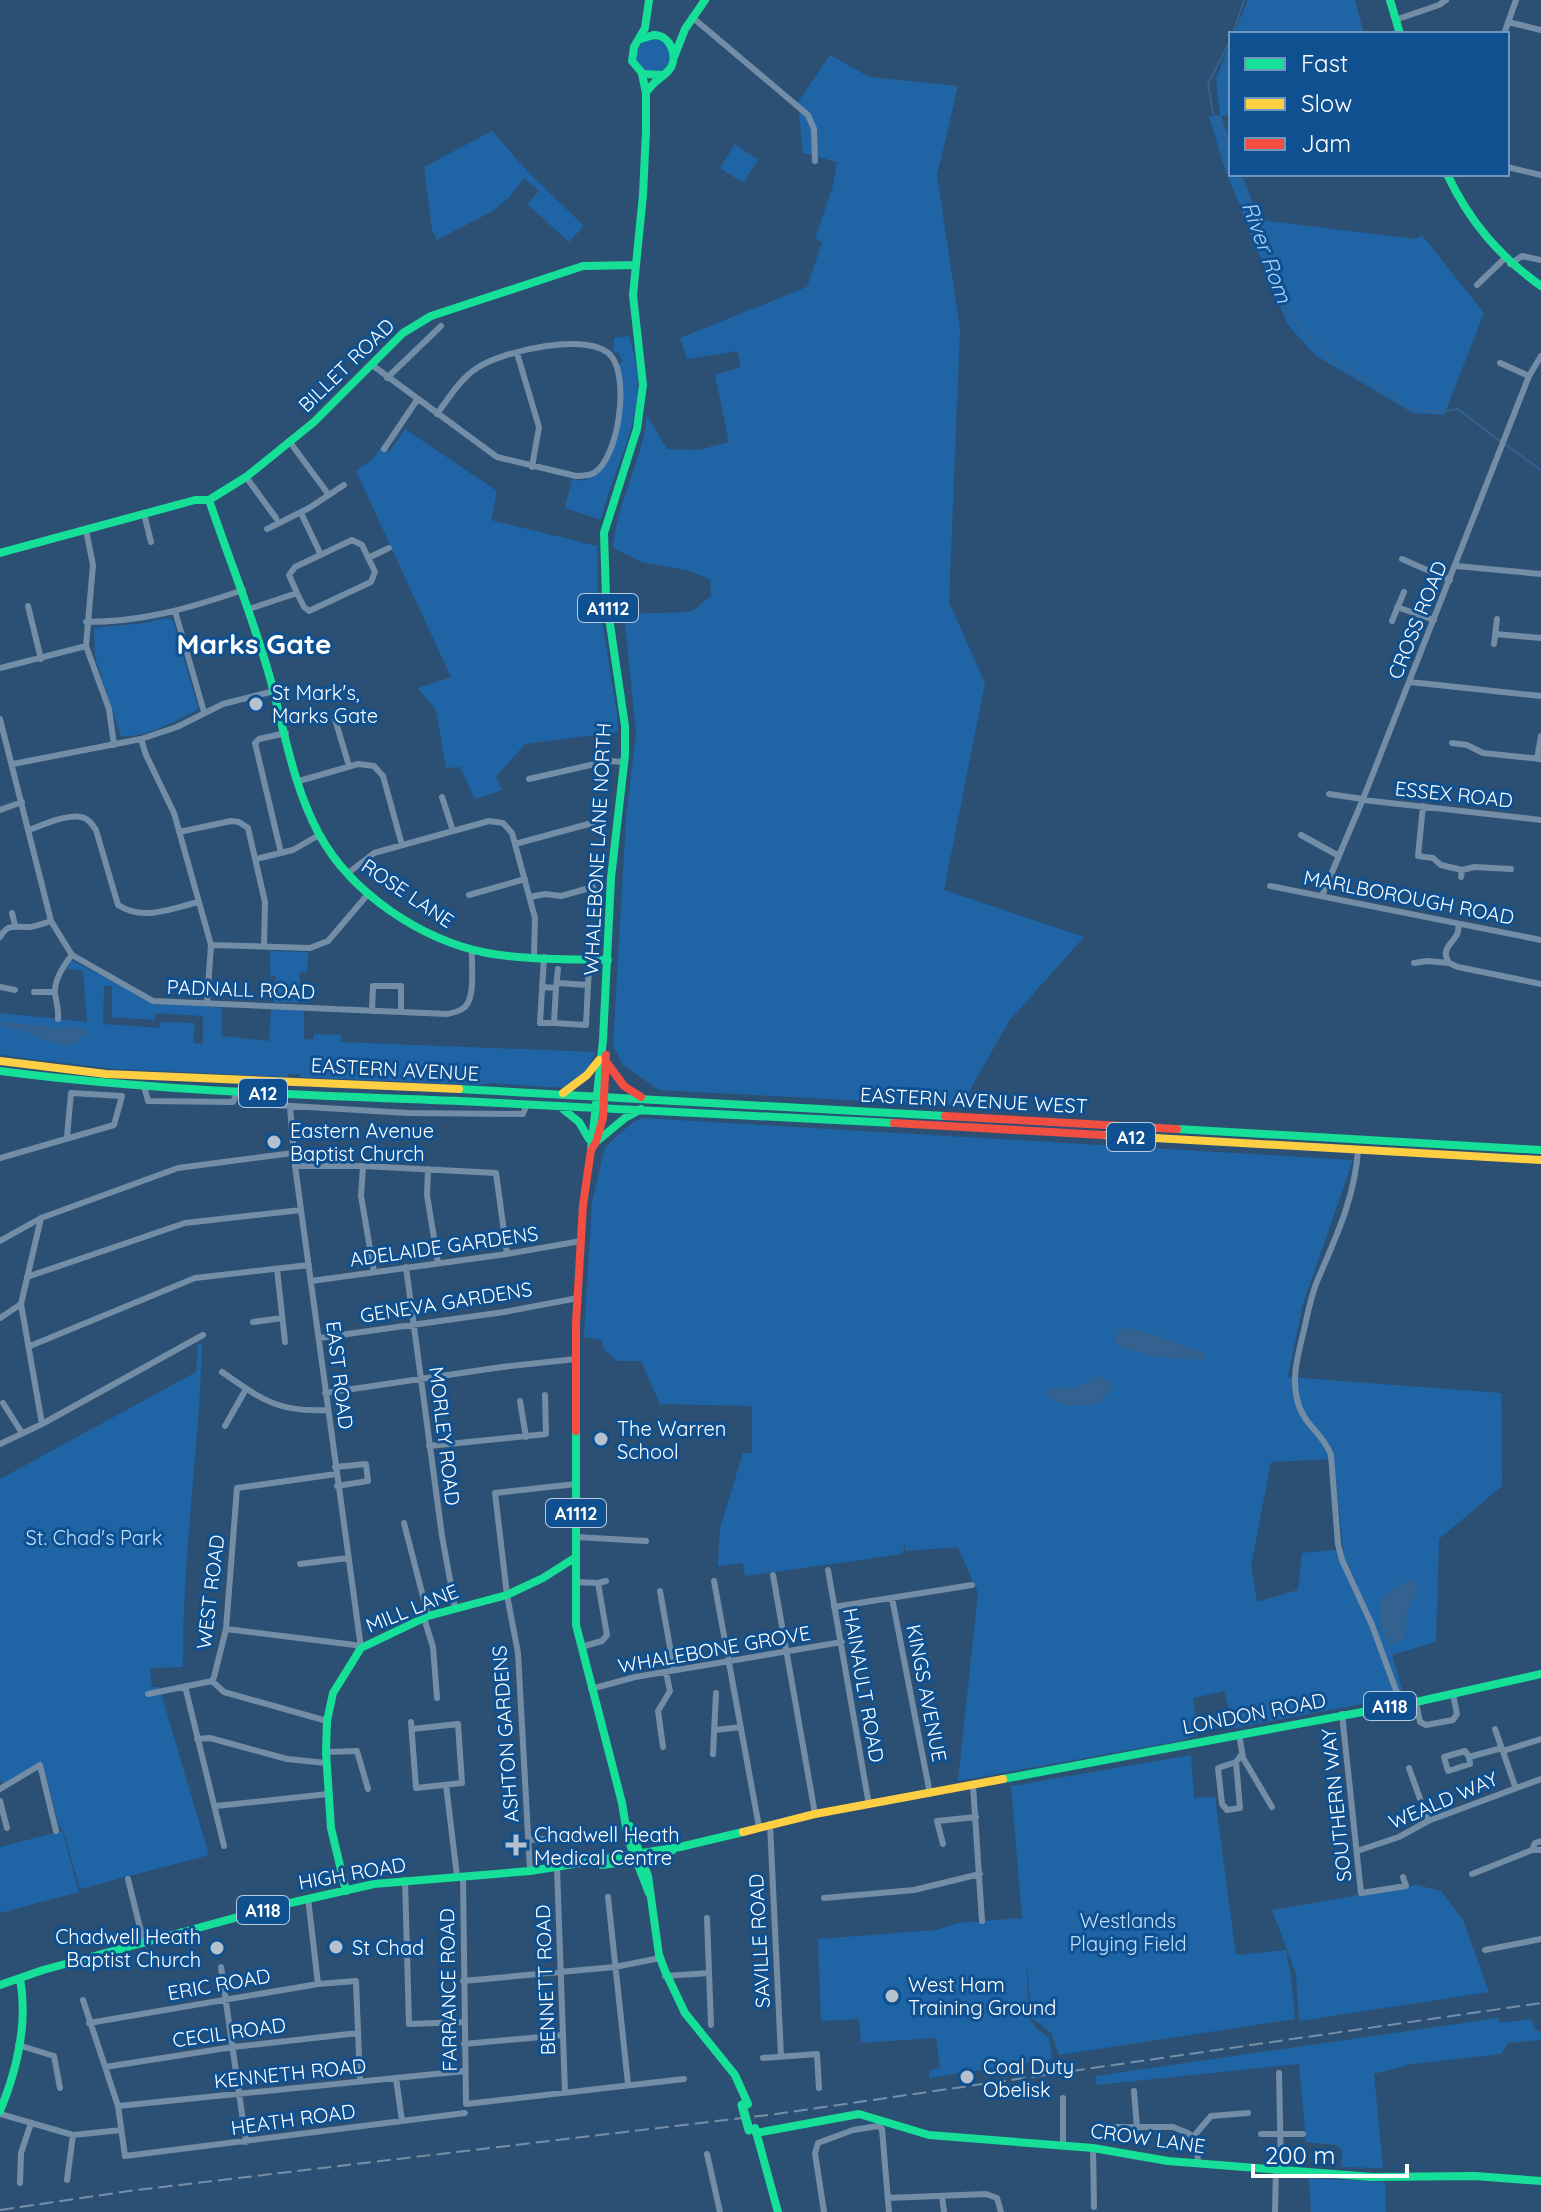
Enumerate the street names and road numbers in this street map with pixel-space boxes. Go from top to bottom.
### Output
street label: BILLET ROAD [293,313,399,417]
street label: CROSS ROAD [1382,557,1452,683]
road number: A1112 [578,594,638,622]
street label: WHALEBONE LANE NORTH [578,722,616,976]
street label: ESSEX ROAD [1394,775,1514,813]
street label: ROSE LANE [357,853,459,933]
street label: MARLBOROUGH ROAD [1302,864,1516,930]
street label: PADNALL ROAD [166,974,316,1004]
street label: EASTERN AVENUE [310,1052,480,1086]
road number: A12 [239,1079,287,1107]
street label: EASTERN AVENUE WEST [860,1082,1088,1118]
road number: A12 [1107,1123,1155,1151]
street label: ADELAIDE GARDENS [348,1220,540,1272]
street label: GENEVA GARDENS [358,1276,534,1328]
street label: EAST ROAD [321,1319,359,1431]
street label: MORLEY ROAD [424,1365,466,1507]
road number: A1112 [546,1499,606,1527]
street label: WEST ROAD [191,1533,229,1651]
street label: MILL LANE [362,1578,462,1638]
street label: HAINAULT ROAD [838,1606,890,1764]
street label: WHALEBONE GROVE [616,1620,812,1678]
street label: KINGS AVENUE [901,1622,953,1764]
street label: ASHTON GARDENS [486,1645,524,1823]
street label: LONDON ROAD [1180,1687,1328,1739]
road number: A118 [1364,1692,1416,1720]
street label: SOUTHERN WAY [1316,1727,1356,1883]
street label: WEALD WAY [1385,1766,1501,1834]
street label: HIGH ROAD [296,1851,408,1895]
street label: SAVILLE ROAD [743,1873,775,2009]
road number: A118 [237,1896,289,1924]
street label: BENNETT ROAD [530,1904,560,2056]
street label: FARRANCE ROAD [434,1908,462,2072]
street label: ERIC ROAD [166,1963,272,2005]
street label: CECIL ROAD [171,2012,287,2052]
street label: KENNETH ROAD [213,2053,367,2093]
street label: HEATH ROAD [229,2098,357,2140]
street label: CROW LANE [1089,2118,1207,2158]

